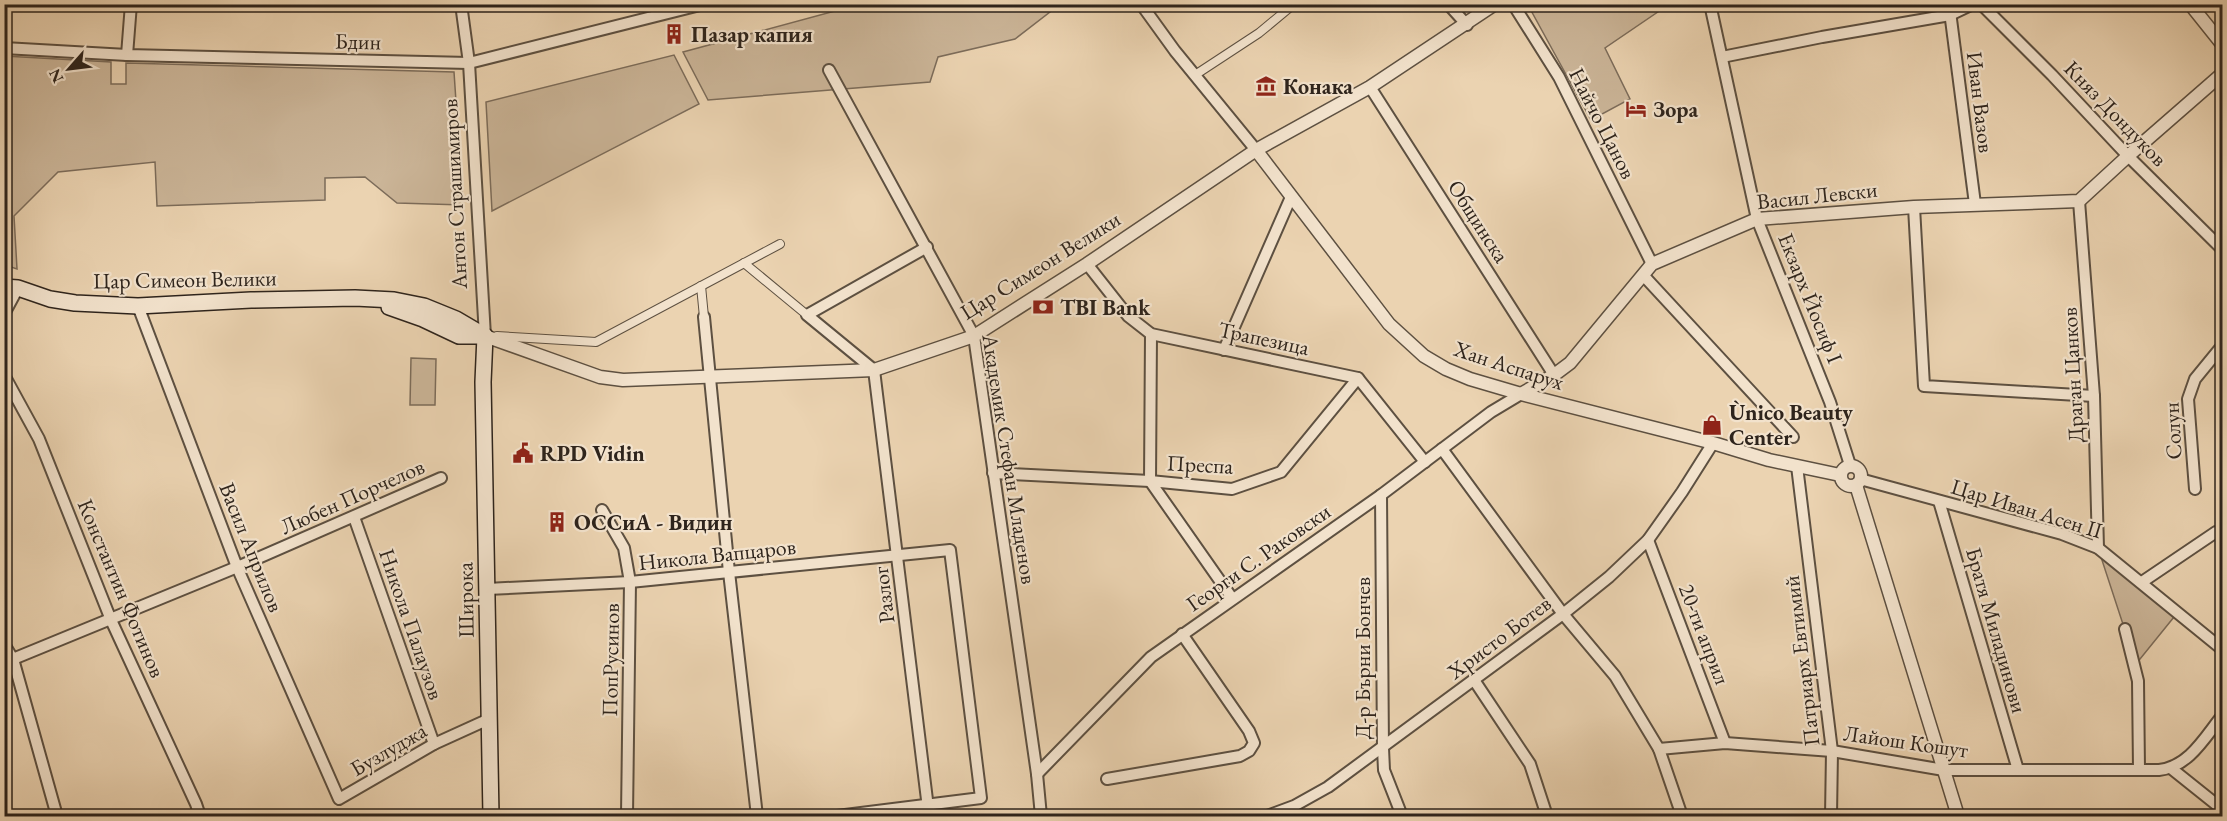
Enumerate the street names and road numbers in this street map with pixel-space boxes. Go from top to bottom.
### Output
street label: Бдин [335,27,381,56]
street label: Иван Вазов [1960,50,2001,154]
street label: Княз Дондуков [2058,54,2173,172]
street label: Найчо Цанов [1562,63,1643,184]
street label: Антон Страшимиров [435,98,474,291]
street label: Общинска [1441,174,1516,268]
street label: Васил Левски [1755,175,1879,216]
street label: Цар Симеон Велики [955,204,1126,326]
street label: Екзарх Йосиф I [1771,229,1850,368]
street label: Цар Симеон Велики [93,263,277,296]
street label: Драган Цанков [2054,307,2091,443]
street label: Трапезица [1216,315,1312,362]
street label: Академик Стефан Младенов [975,331,1044,586]
street label: Хан Аспарух [1449,334,1568,397]
street label: Солун [2157,401,2188,461]
street label: Преспа [1166,448,1234,481]
street label: Любен Порчелов [276,452,429,541]
street label: Цар Иван Асен II [1948,472,2106,545]
street label: Васил Априлов [212,478,291,616]
street label: Константин Фотинов [71,495,172,682]
street label: Георги С. Раковски [1180,497,1336,618]
street label: Никола Вапцаров [637,532,797,577]
street label: Братя Миладинови [1959,544,2034,717]
street label: Никола Палаузов [372,545,451,703]
street label: Широка [450,562,481,638]
street label: Разлог [866,565,901,625]
street label: Патриарх Евтимий [1777,574,1826,748]
street label: Д-р Бърни Бончев [1348,577,1377,739]
street label: 20-ти април [1672,580,1737,689]
street label: Христо Ботев [1441,589,1557,686]
street label: ПопРусинов [595,603,626,717]
street label: Бузлуджа [345,716,432,783]
street label: Лайош Кошут [1842,718,1970,765]

